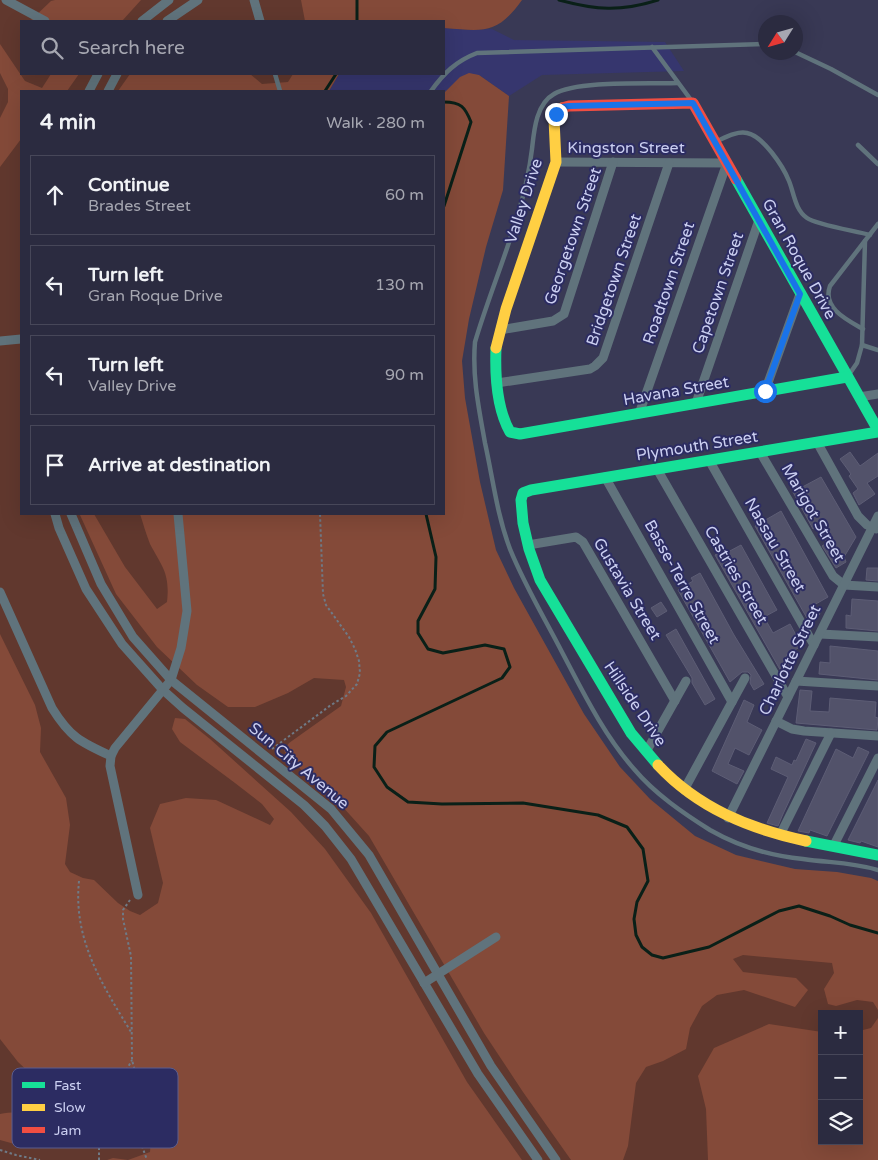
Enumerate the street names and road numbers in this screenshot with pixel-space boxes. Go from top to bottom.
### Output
street label: Kingston Street [567,138,685,158]
street label: Valley Drive [501,156,547,246]
street label: Georgetown Street [540,165,606,307]
street label: Gran Roque Drive [758,195,840,323]
street label: Bridgetown Street [582,211,646,349]
street label: Roadtown Street [639,219,699,347]
street label: Capetown Street [688,230,748,356]
street label: Havana Street [622,372,730,410]
street label: Plymouth Street [635,426,759,466]
street label: Marigot Street [777,460,849,566]
street label: Nassau Street [740,494,810,596]
street label: Basse-Terre Street [640,516,724,648]
street label: Castries Street [700,522,772,628]
street label: Gustavia Street [589,534,665,644]
street label: Charlotte Street [755,601,825,719]
street label: Hillside Drive [599,658,671,750]
street label: Sun City Avenue [245,718,353,814]

